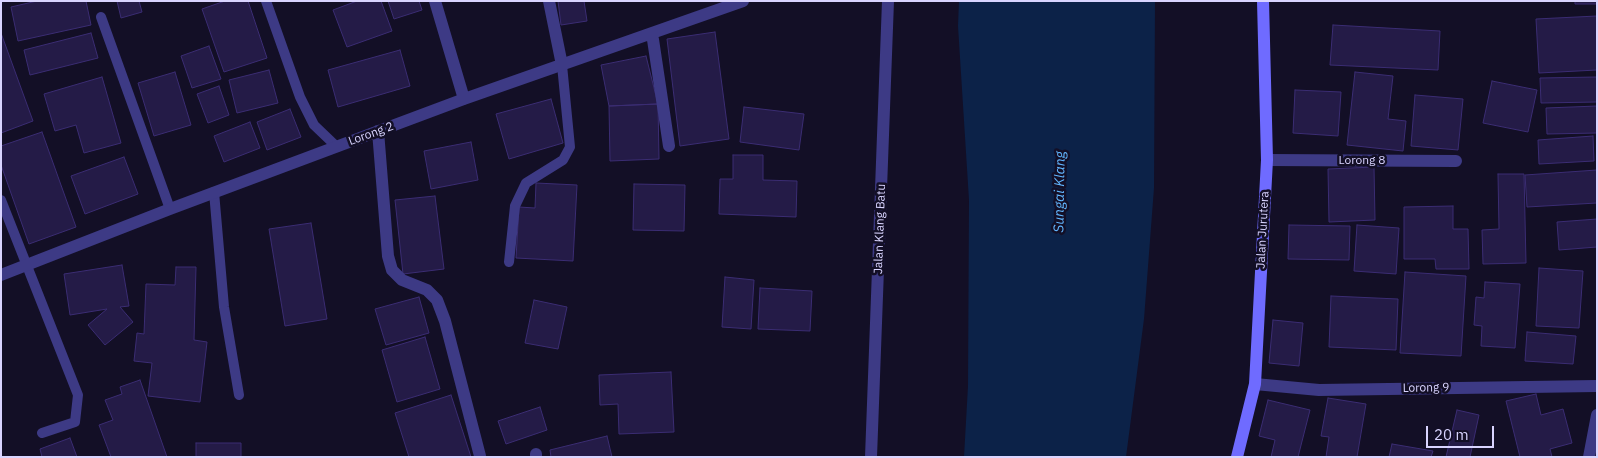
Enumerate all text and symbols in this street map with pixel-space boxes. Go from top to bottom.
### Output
street label: Lorong 2 [347,119,395,149]
water label: Sungai Klang [1051,151,1069,233]
street label: Lorong 8 [1339,154,1385,168]
street label: Jalan Klang Batu [871,184,889,274]
street label: Jalan Jurutera [1254,191,1272,269]
street label: Lorong 9 [1402,380,1450,396]
scale bar [1428,416,1496,448]
text: 20 m [1434,425,1469,444]

